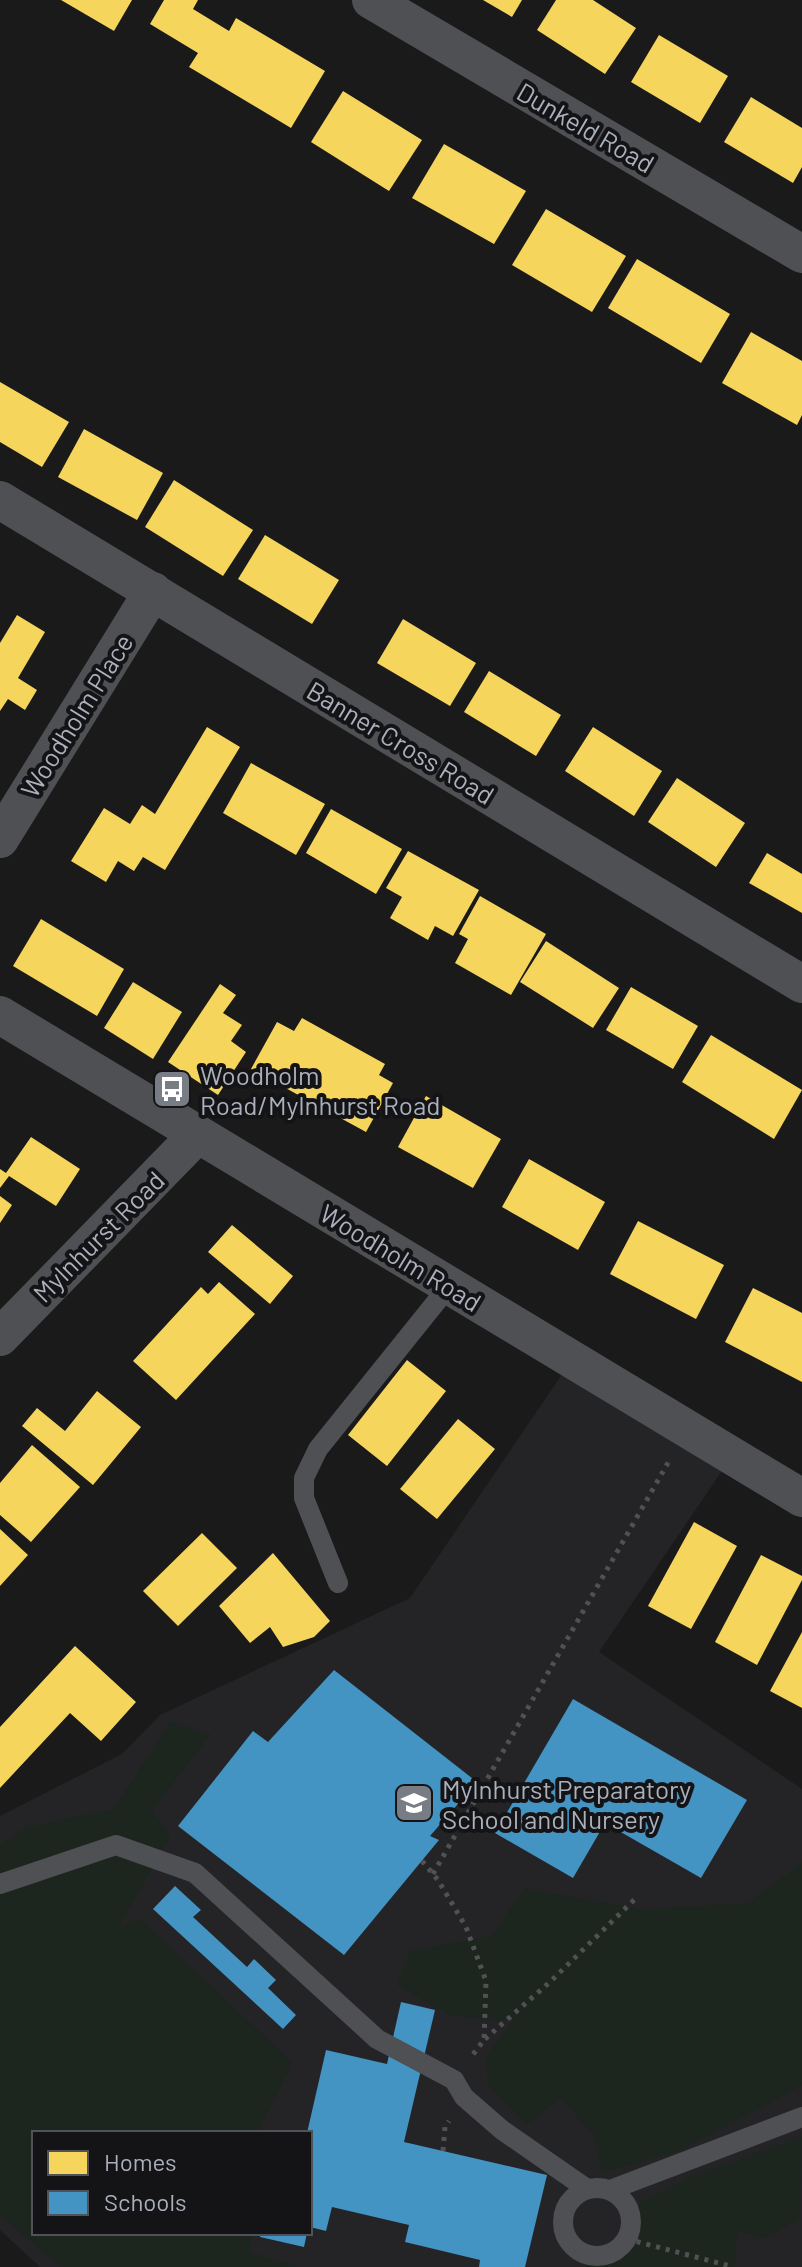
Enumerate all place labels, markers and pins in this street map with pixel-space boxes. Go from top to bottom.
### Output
place label: Woodholm Road/Mylnhurst Road [200,1059,440,1120]
bus stop icon: Woodholm Road/Mylnhurst Road [151,1068,193,1110]
place label: Mylnhurst Preparatory School and Nursery [442,1773,691,1834]
school or university icon: Mylnhurst Preparatory School and Nursery [393,1782,435,1824]

